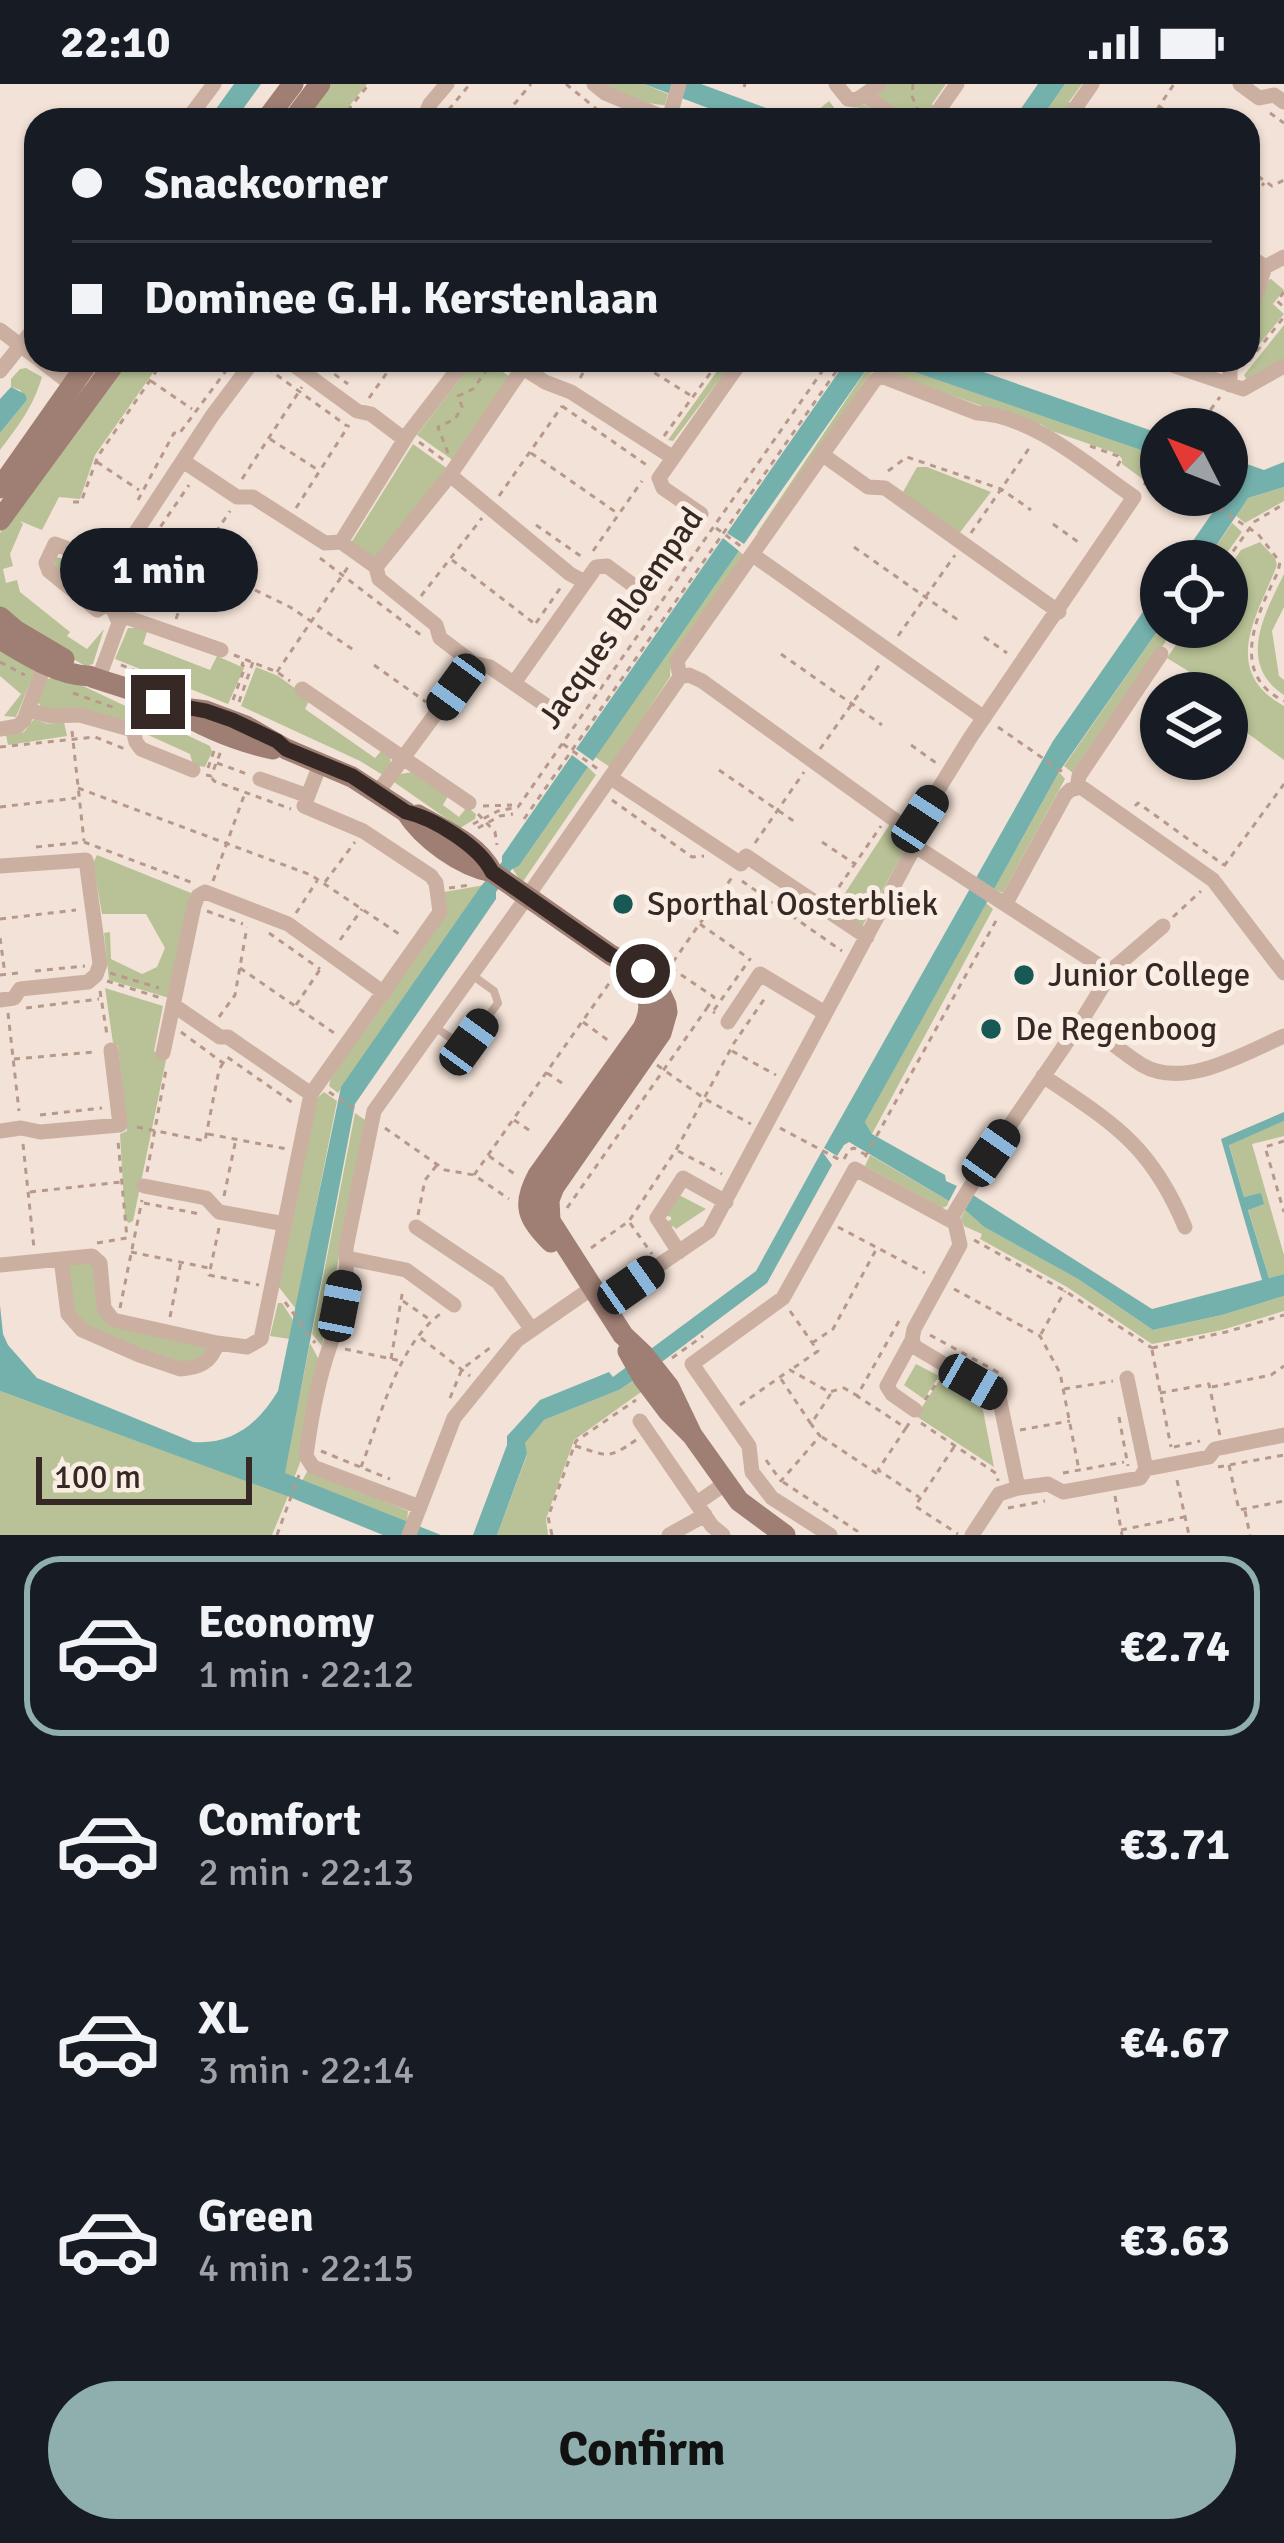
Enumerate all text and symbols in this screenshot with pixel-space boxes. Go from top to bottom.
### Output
text: 22:10 [60,15,170,70]
text: Snackcorner [144,156,388,211]
text: Dominee G.H. Kerstenlaan [144,271,659,326]
north arrow [1140,408,1248,516]
map controls [1140,408,1248,780]
street label: Jacques Bloempad [529,500,713,736]
callout: 1 min [59,528,257,612]
button: locate [1140,540,1248,648]
text: 1 min [112,546,206,594]
car [420,647,492,727]
button: layers [1140,672,1248,780]
route end [131,675,185,729]
car [885,779,955,859]
place label: Sporthal Oosterbliek [647,884,938,925]
marker: Sporthal Oosterbliek [610,891,636,917]
route start [616,944,670,998]
place label: Junior College [1048,955,1250,996]
marker: Junior College [1011,962,1037,988]
car [433,1002,505,1082]
place label: De Regenboog [1015,1009,1217,1050]
marker: De Regenboog [978,1016,1004,1042]
car [956,1113,1026,1193]
car [591,1250,671,1320]
car [315,1267,365,1345]
car [933,1348,1013,1416]
scale bar [36,1451,252,1504]
text: 100 m [54,1457,141,1498]
icon: car [54,1592,162,1700]
text: Economy [198,1595,374,1650]
text: €2.74 [1120,1619,1230,1674]
text: 1 min · 22:12 [198,1650,414,1698]
icon: car [54,1790,162,1898]
text: Comfort [198,1793,361,1848]
text: €3.71 [1120,1817,1230,1872]
text: 2 min · 22:13 [198,1848,414,1896]
icon: car [54,1988,162,2096]
text: XL [198,1991,249,2046]
text: €4.67 [1120,2015,1230,2070]
text: 3 min · 22:14 [198,2046,414,2094]
icon: car [54,2186,162,2294]
text: Green [198,2189,314,2244]
text: €3.63 [1120,2213,1230,2268]
text: 4 min · 22:15 [198,2244,414,2292]
button: Confirm [48,2381,1236,2519]

